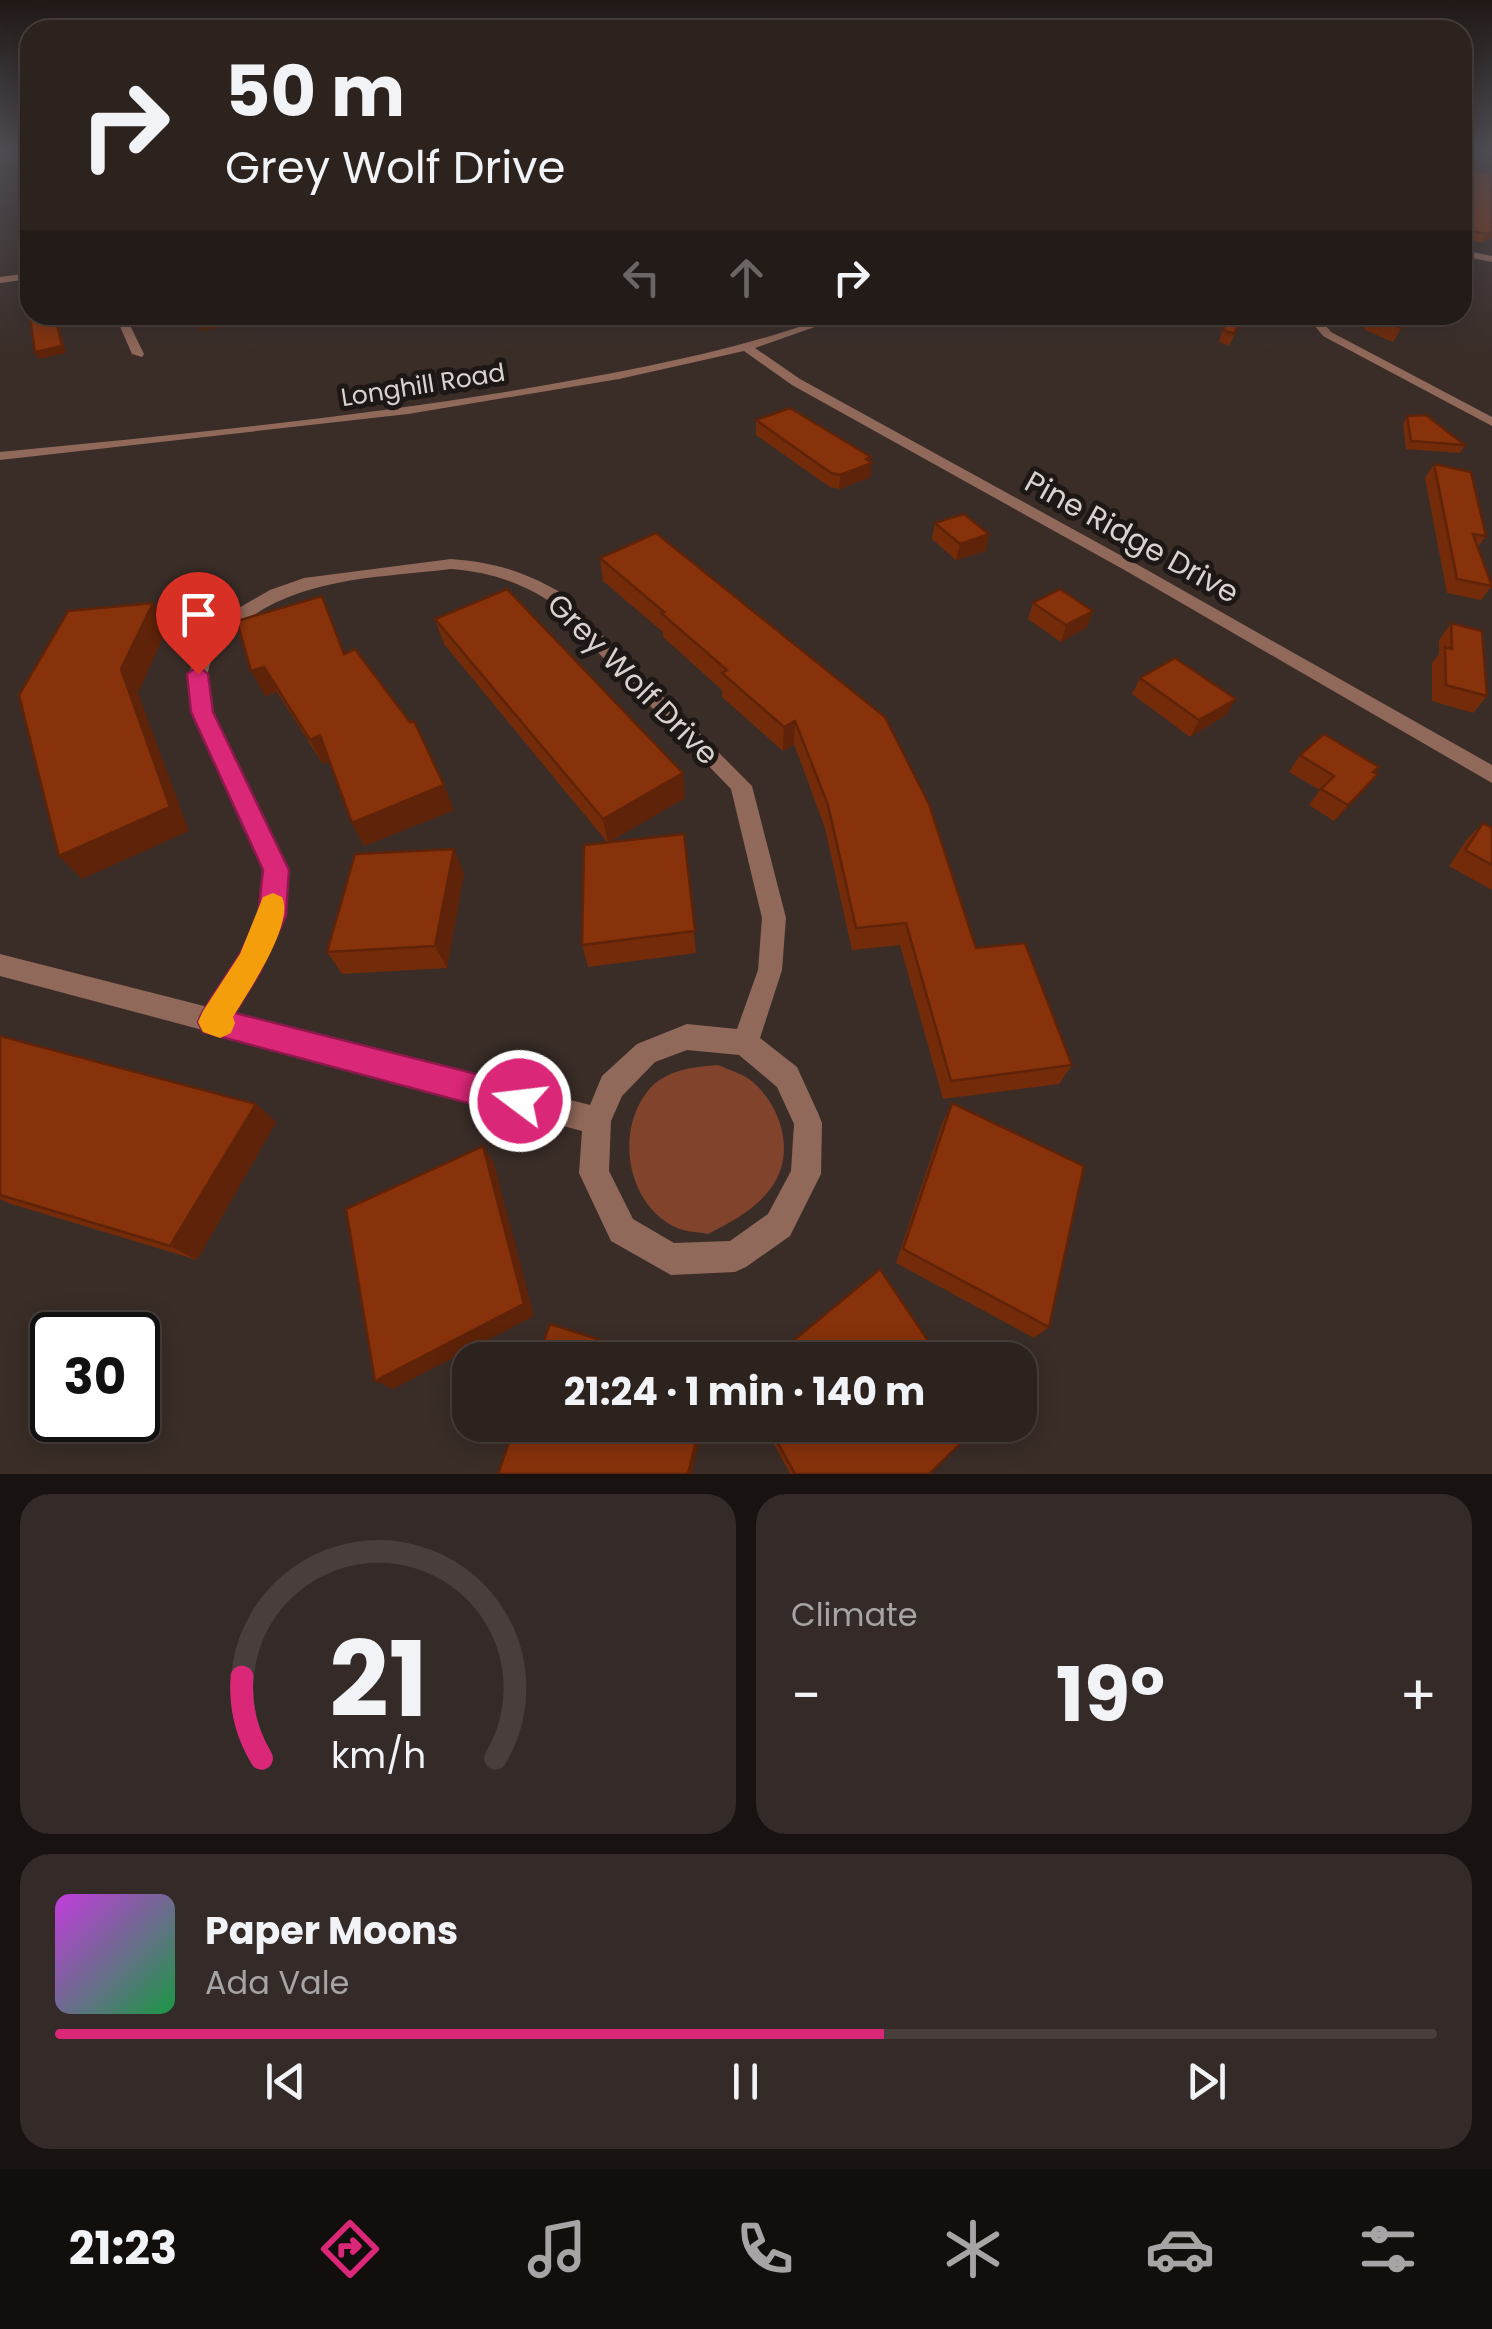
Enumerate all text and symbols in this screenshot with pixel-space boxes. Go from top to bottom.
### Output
text: 50 m [225,42,405,141]
icon: right [60,60,190,190]
text: Grey Wolf Drive [225,136,565,199]
icon: left [614,250,669,305]
icon: ahead [719,250,774,305]
icon: right [824,250,879,305]
street label: Longhill Road [338,355,508,415]
street label: Pine Ridge Drive [1017,460,1247,614]
pin [156,572,241,675]
street label: Grey Wolf Drive [538,584,728,774]
icon: arrive [171,587,226,642]
position arrow [468,1049,572,1153]
speed limit sign: 30 [30,1312,160,1442]
text: 21:24 · 1 min · 140 m [564,1365,925,1418]
text: Climate [791,1592,918,1637]
text: 21 [329,1607,427,1752]
text: 19° [1056,1642,1165,1747]
text: − [791,1657,821,1734]
text: + [1399,1657,1437,1734]
text: km/h [330,1730,426,1781]
text: Paper Moons [205,1904,458,1957]
text: Ada Vale [205,1960,349,2005]
icon: previous [258,2054,313,2109]
icon: pause [718,2054,773,2109]
icon: next [1179,2054,1234,2109]
icon: directions [315,2214,385,2284]
icon: music [522,2214,592,2284]
icon: phone [730,2214,800,2284]
icon: climate [938,2214,1008,2284]
icon: car [1145,2214,1215,2284]
icon: filters [1353,2214,1423,2284]
text: 21:23 [69,2217,177,2280]

